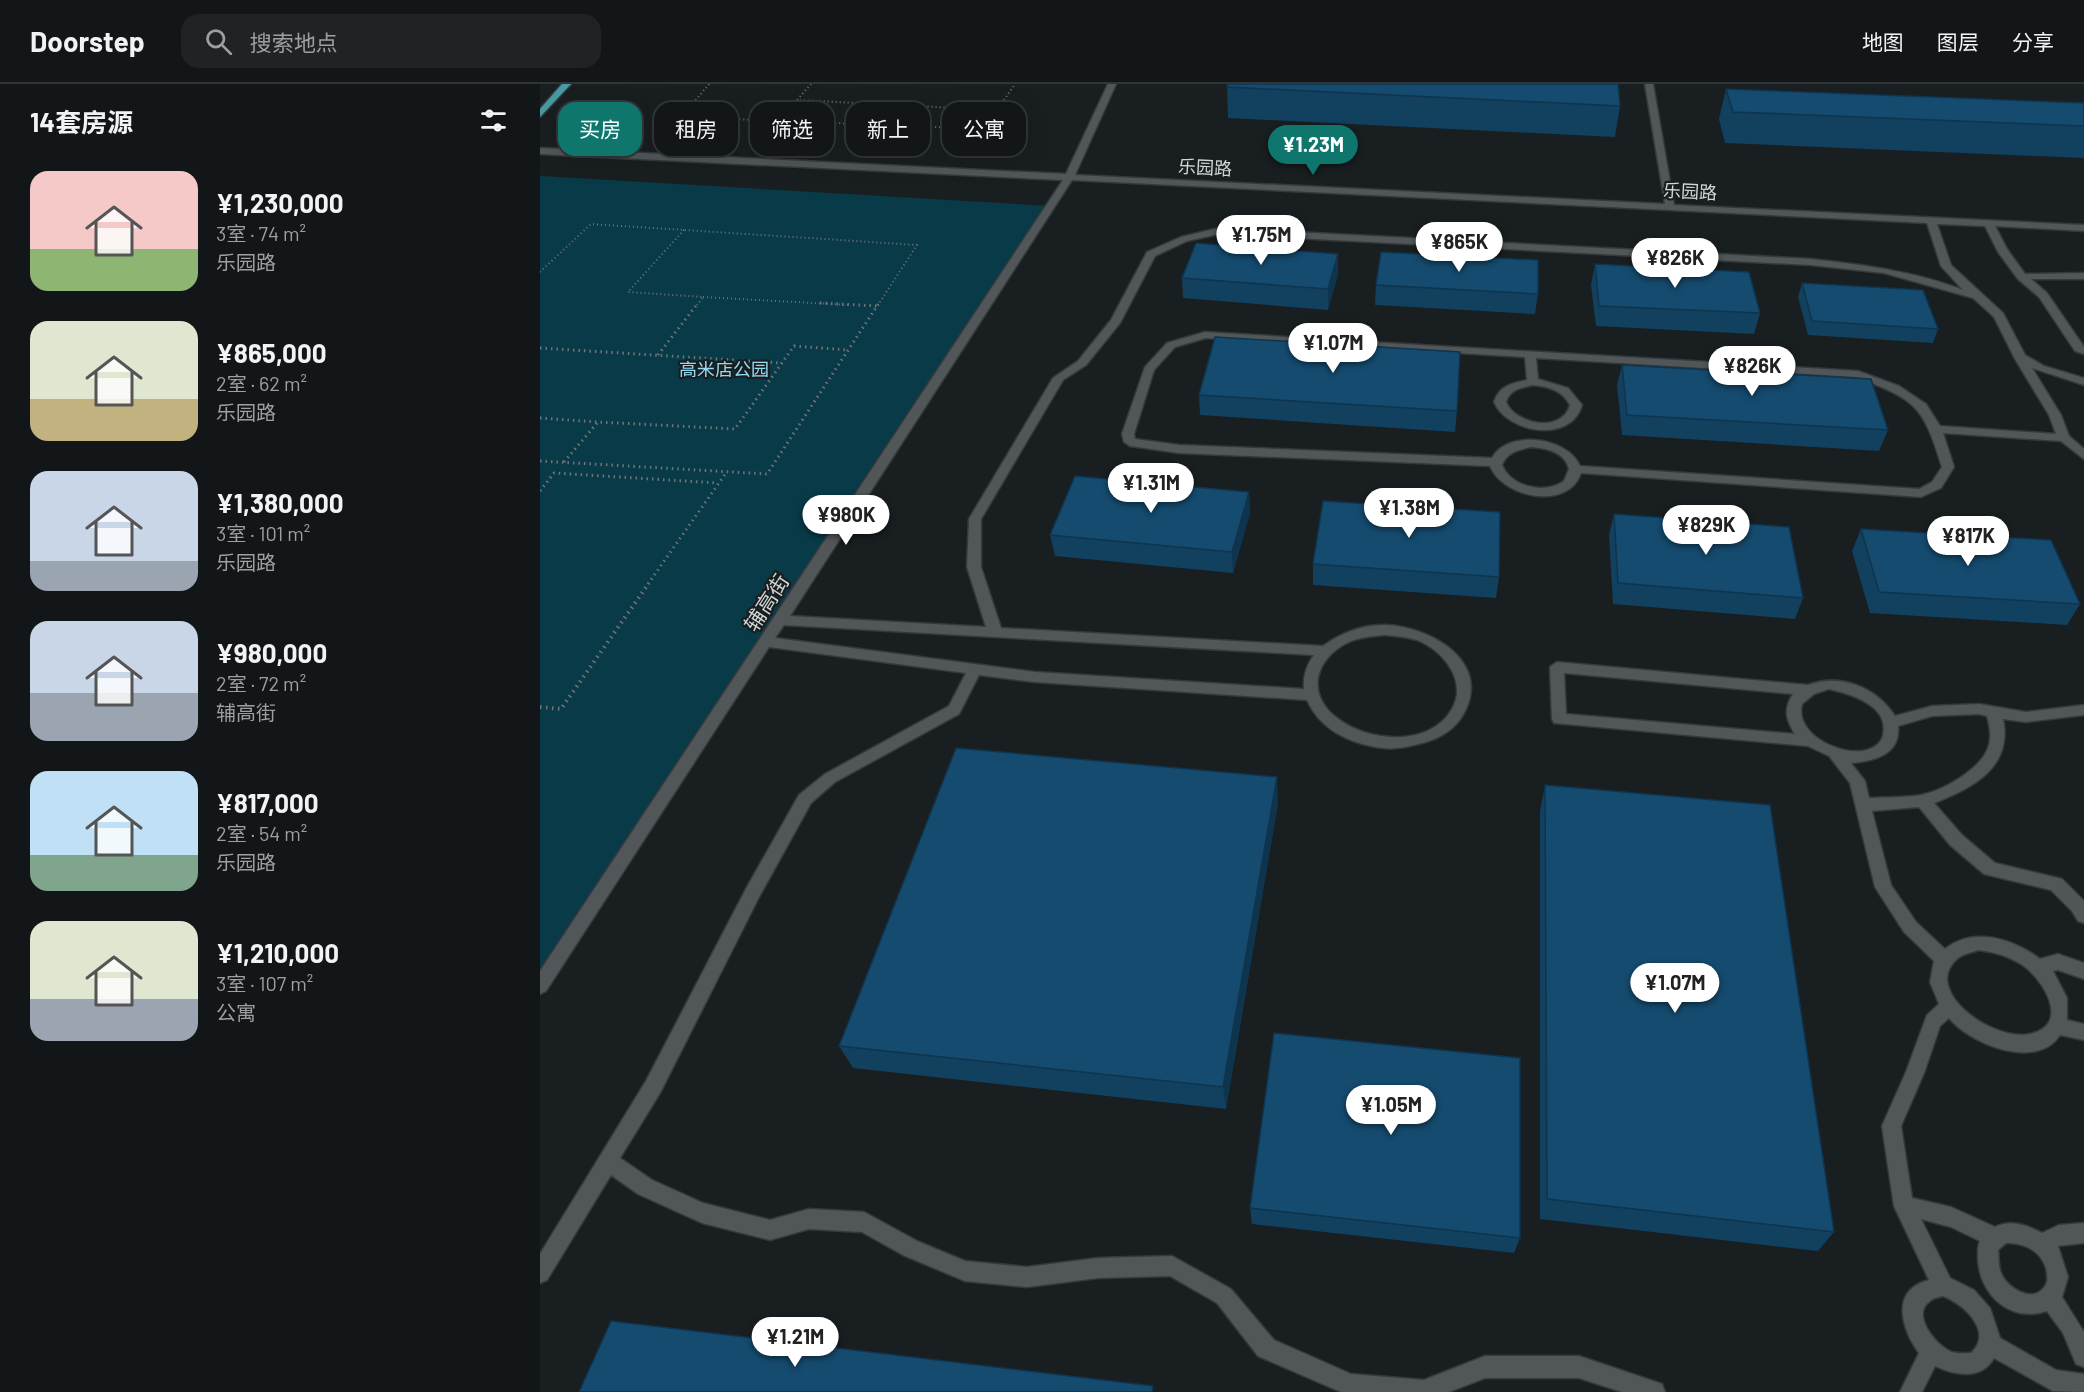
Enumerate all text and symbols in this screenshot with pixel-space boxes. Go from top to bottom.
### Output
search box [181,14,601,68]
text: Doorstep [30,24,145,58]
icon: search [202,25,235,58]
text: 搜索地点 [250,29,338,55]
text: 地图 [1862,29,1904,54]
text: 图层 [1937,29,1979,54]
text: 分享 [2012,29,2054,54]
chip: 买房 [558,102,642,156]
chip: 租房 [654,102,738,156]
chip: 筛选 [750,102,834,156]
chip: 新上 [846,102,930,156]
chip: 公寓 [942,102,1026,156]
icon: filters [477,104,510,137]
text: 14套房源 [30,106,133,137]
pin: ¥1.23M [1264,125,1362,176]
text: ¥1.23M [1282,132,1344,156]
street label: 乐园路 [1178,155,1233,179]
street label: 乐园路 [1663,179,1718,203]
text: ¥1,230,000 [216,187,344,218]
icon: home [78,195,150,267]
pin: ¥1.75M [1212,215,1310,266]
text: 3室 · 74 m² [216,221,306,245]
text: ¥1.75M [1230,222,1292,246]
pin: ¥865K [1417,222,1501,273]
text: ¥865K [1430,229,1488,253]
pin: ¥826K [1633,238,1717,289]
text: ¥826K [1646,245,1705,269]
text: 乐园路 [216,250,276,274]
pin: ¥1.07M [1284,323,1382,374]
text: ¥1.07M [1302,330,1364,354]
text: ¥865,000 [216,337,327,368]
icon: home [78,345,150,417]
pin: ¥826K [1710,346,1794,397]
text: ¥826K [1723,353,1782,377]
park label: 高米店公园 [679,358,769,380]
text: 2室 · 62 m² [216,371,307,395]
text: 乐园路 [216,400,276,424]
pin: ¥1.31M [1102,463,1200,514]
text: ¥1.31M [1122,470,1180,494]
text: ¥1,380,000 [216,487,344,518]
pin: ¥1.38M [1360,488,1458,539]
icon: home [78,495,150,567]
pin: ¥980K [804,495,888,546]
text: ¥1.38M [1378,495,1440,519]
text: ¥980K [816,502,876,526]
pin: ¥829K [1664,505,1748,556]
text: ¥829K [1677,512,1735,536]
pin: ¥817K [1926,516,2010,567]
text: 3室 · 101 m² [216,521,310,545]
text: ¥817K [1941,523,1995,547]
text: 乐园路 [216,550,276,574]
street label: 辅高街 [738,569,793,635]
text: ¥980,000 [216,637,327,668]
icon: home [78,645,150,717]
text: 2室 · 72 m² [216,671,306,695]
text: 辅高街 [216,700,276,724]
text: ¥817,000 [216,787,319,818]
icon: home [78,795,150,867]
text: 2室 · 54 m² [216,821,307,845]
text: 乐园路 [216,850,276,874]
text: ¥1,210,000 [216,937,339,968]
icon: home [78,945,150,1017]
pin: ¥1.07M [1626,963,1724,1014]
text: ¥1.07M [1644,970,1706,994]
text: 3室 · 107 m² [216,971,313,995]
text: 公寓 [216,1000,256,1024]
pin: ¥1.05M [1342,1085,1440,1136]
text: ¥1.05M [1360,1092,1422,1116]
pin: ¥1.21M [746,1317,844,1368]
text: ¥1.21M [766,1324,824,1348]

